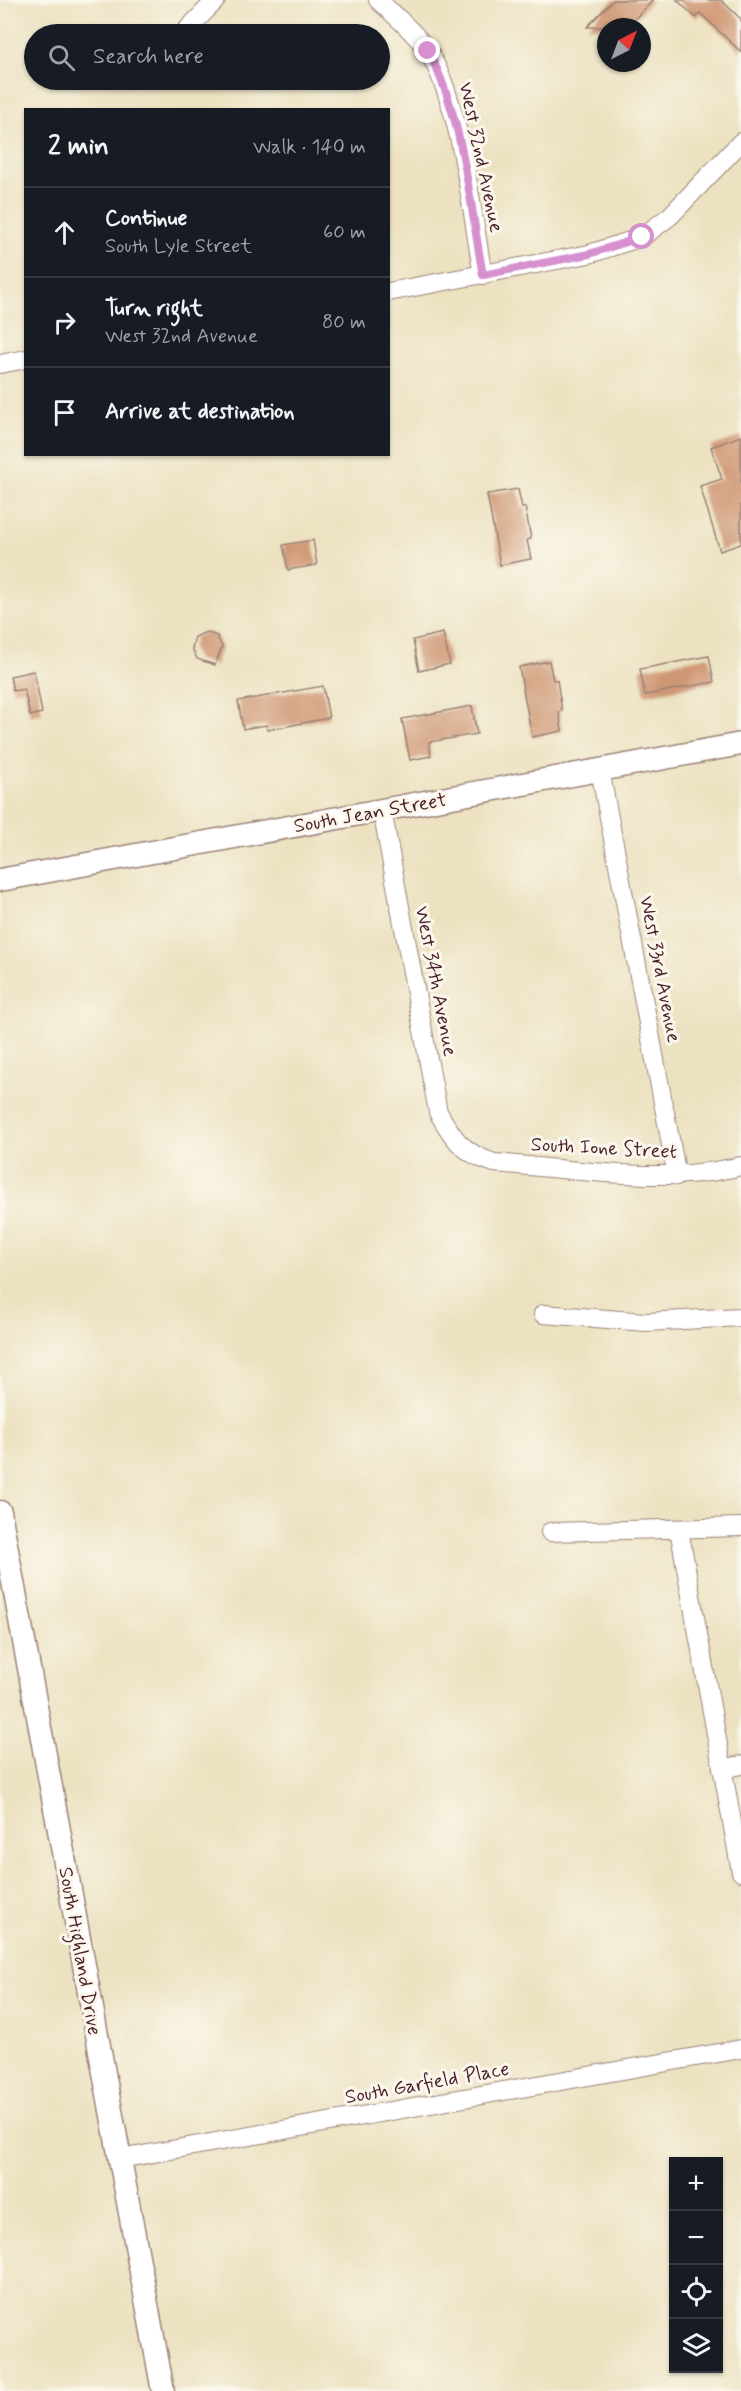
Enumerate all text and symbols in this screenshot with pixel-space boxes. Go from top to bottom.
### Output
north arrow [597,18,651,72]
search box [24,24,390,90]
route end [414,37,440,63]
icon: search [45,41,78,74]
text: Search here [93,43,204,71]
street label: West 32nd Avenue [451,80,510,235]
text: 2 min [48,130,109,164]
text: Walk · 140 m [253,134,366,161]
text: Continue [105,205,187,233]
icon: ahead [48,216,81,249]
text: 60 m [323,219,366,246]
route start [628,223,654,249]
text: South Lyle Street [105,233,252,260]
text: Turn right [105,295,203,323]
icon: right [48,306,81,339]
text: 80 m [322,309,366,336]
text: West 32nd Avenue [105,323,258,350]
icon: arrive [48,396,81,429]
text: Arrive at destination [105,398,295,426]
street label: South Jean Street [292,787,449,840]
street label: West 33rd Avenue [632,894,687,1045]
street label: West 34th Avenue [408,904,463,1059]
street label: South Ione Street [530,1131,678,1166]
street label: South Highland Drive [49,1865,108,2038]
street label: South Garfield Place [343,2056,512,2111]
map controls [669,2157,723,2373]
button: + [669,2157,723,2211]
button: − [669,2211,723,2265]
button: locate [669,2265,723,2319]
button: layers [669,2319,723,2373]

